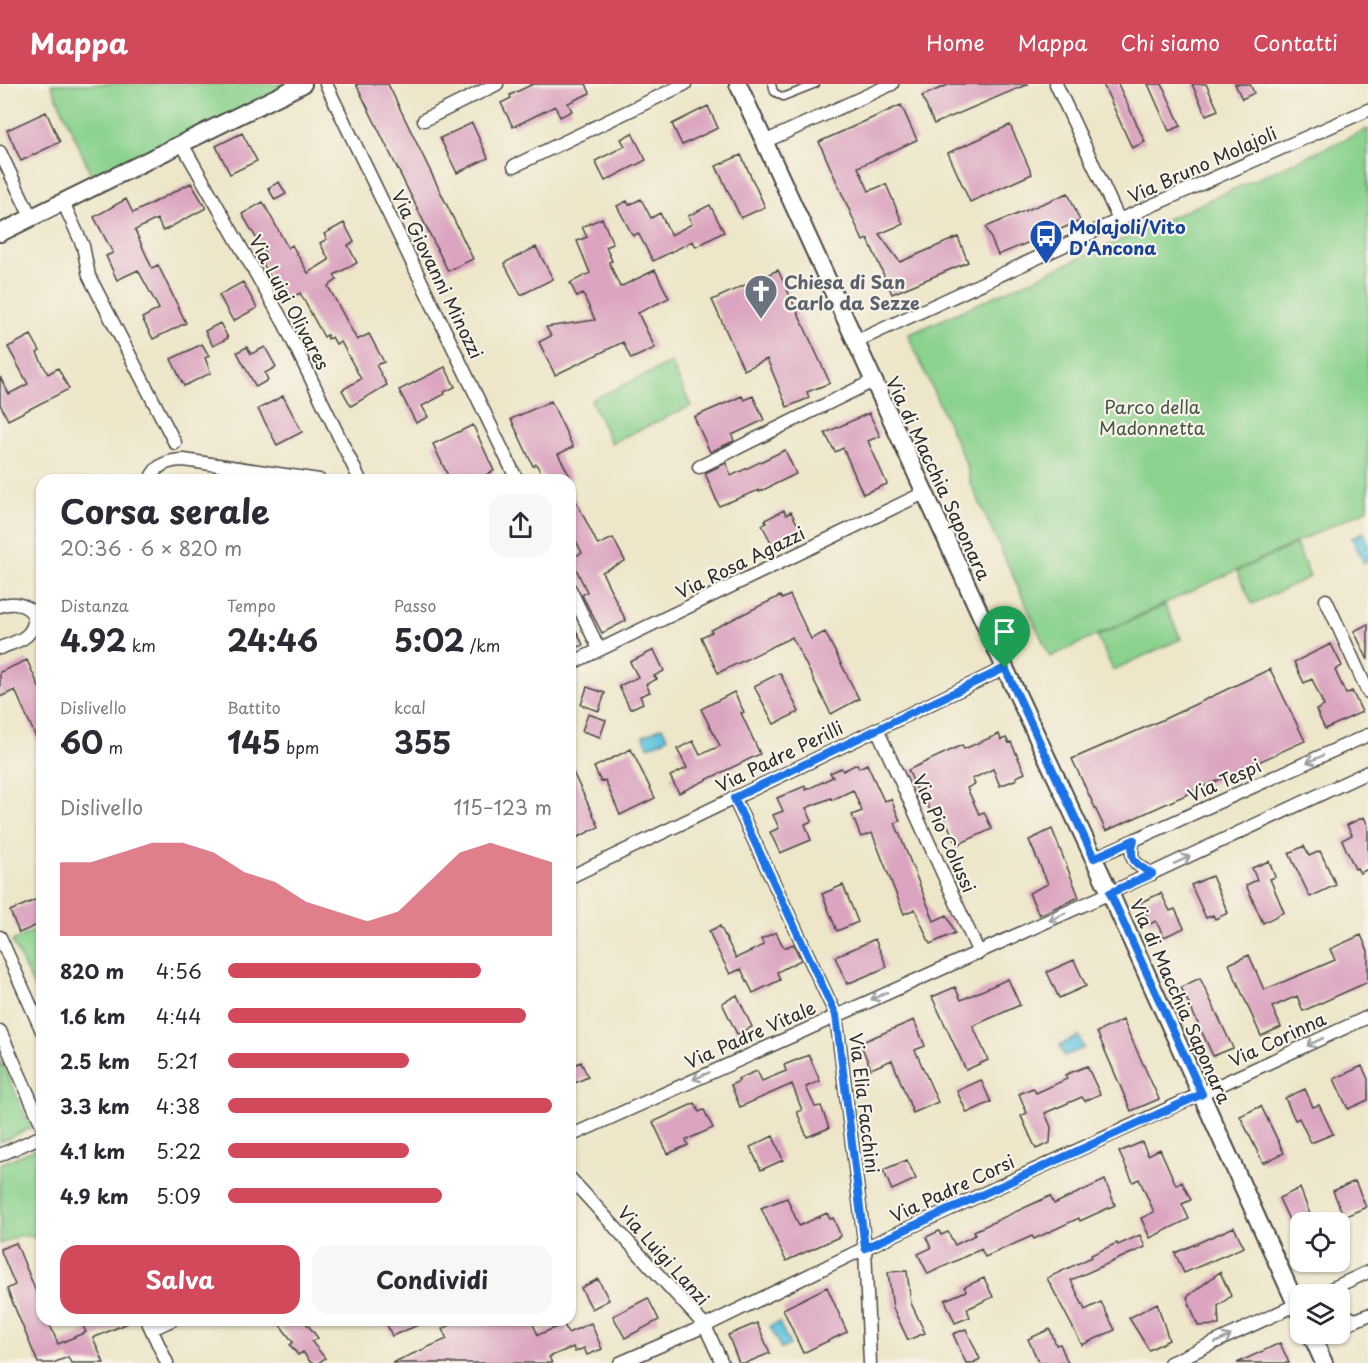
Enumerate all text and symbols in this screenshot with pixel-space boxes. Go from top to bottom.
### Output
text: Mappa [30,21,128,64]
text: Home [926,26,985,58]
text: Mappa [1018,26,1088,58]
text: Chi siamo [1121,26,1220,58]
text: Contatti [1253,26,1338,58]
street label: Via Bruno Molajoli [1123,119,1281,209]
street label: Via Giovanni Minozzi [385,185,491,363]
place label: Molajoli/Vito D'Ancona [1069,213,1186,261]
bus stop icon: Molajoli/Vito D'Ancona [1028,218,1064,265]
street label: Via Luigi Olivares [243,230,337,374]
place label: Chiesa di San Carlo da Sezze [784,268,920,316]
church icon: Chiesa di San Carlo da Sezze [743,273,779,320]
street label: Via di Macchia Saponara [880,372,998,585]
park label: Parco della Madonnetta [1099,393,1206,441]
text: Corsa serale [60,485,270,535]
button: share [489,494,552,557]
street label: Via Rosa Agazzi [671,519,809,605]
text: 20:36 · 6 × 820 m [60,533,242,563]
text: Distanza [60,593,129,617]
text: Tempo [227,593,276,617]
text: Passo [394,593,436,617]
pin [979,606,1030,668]
icon: arrive [988,615,1021,648]
text: 4.92 [60,617,127,662]
text: 24:46 [227,617,318,662]
text: 5:02 [394,617,464,662]
text: km [127,633,156,657]
text: /km [464,633,500,657]
text: Dislivello [60,695,126,719]
text: Battito [227,695,281,719]
text: kcal [394,695,426,719]
street label: Via Padre Perilli [711,713,847,799]
text: 60 [60,719,103,764]
text: 145 [227,719,281,764]
text: 355 [394,719,452,764]
text: m [103,735,123,759]
text: bpm [281,735,319,759]
street label: Via Tespi [1183,752,1265,808]
one-way arrow [1306,754,1324,765]
street label: Via Pio Colussi [907,770,983,896]
text: Dislivello [60,792,143,822]
text: 115–123 m [453,792,552,822]
one-way arrow [1173,853,1191,865]
street label: Via di Macchia Saponara [1124,894,1239,1108]
one-way arrow [1048,913,1066,924]
text: 820 m [60,956,124,986]
text: 4:56 [156,956,202,986]
one-way arrow [870,991,888,1003]
street label: Via Padre Vitale [680,993,820,1075]
text: 1.6 km [60,1001,125,1031]
text: 4:44 [156,1001,201,1031]
street label: Via Corinna [1224,1004,1331,1073]
street label: Via Elia Facchini [843,1031,887,1175]
one-way arrow [1306,1037,1324,1048]
text: 2.5 km [60,1046,130,1076]
text: 5:21 [156,1046,198,1076]
one-way arrow [692,1072,710,1083]
text: 3.3 km [60,1091,130,1121]
text: 4:38 [156,1091,201,1121]
text: 4.1 km [60,1136,125,1166]
text: 5:22 [156,1136,201,1166]
street label: Via Padre Corsi [885,1147,1019,1229]
text: 4.9 km [60,1181,129,1211]
text: 5:09 [156,1181,201,1211]
street label: Via Luigi Lanzi [612,1199,716,1311]
map controls [1290,1212,1350,1344]
button: locate [1290,1212,1350,1272]
button: Salva [60,1245,300,1314]
button: Condividi [312,1245,552,1314]
button: layers [1290,1284,1350,1344]
one-way arrow [1214,1332,1232,1344]

